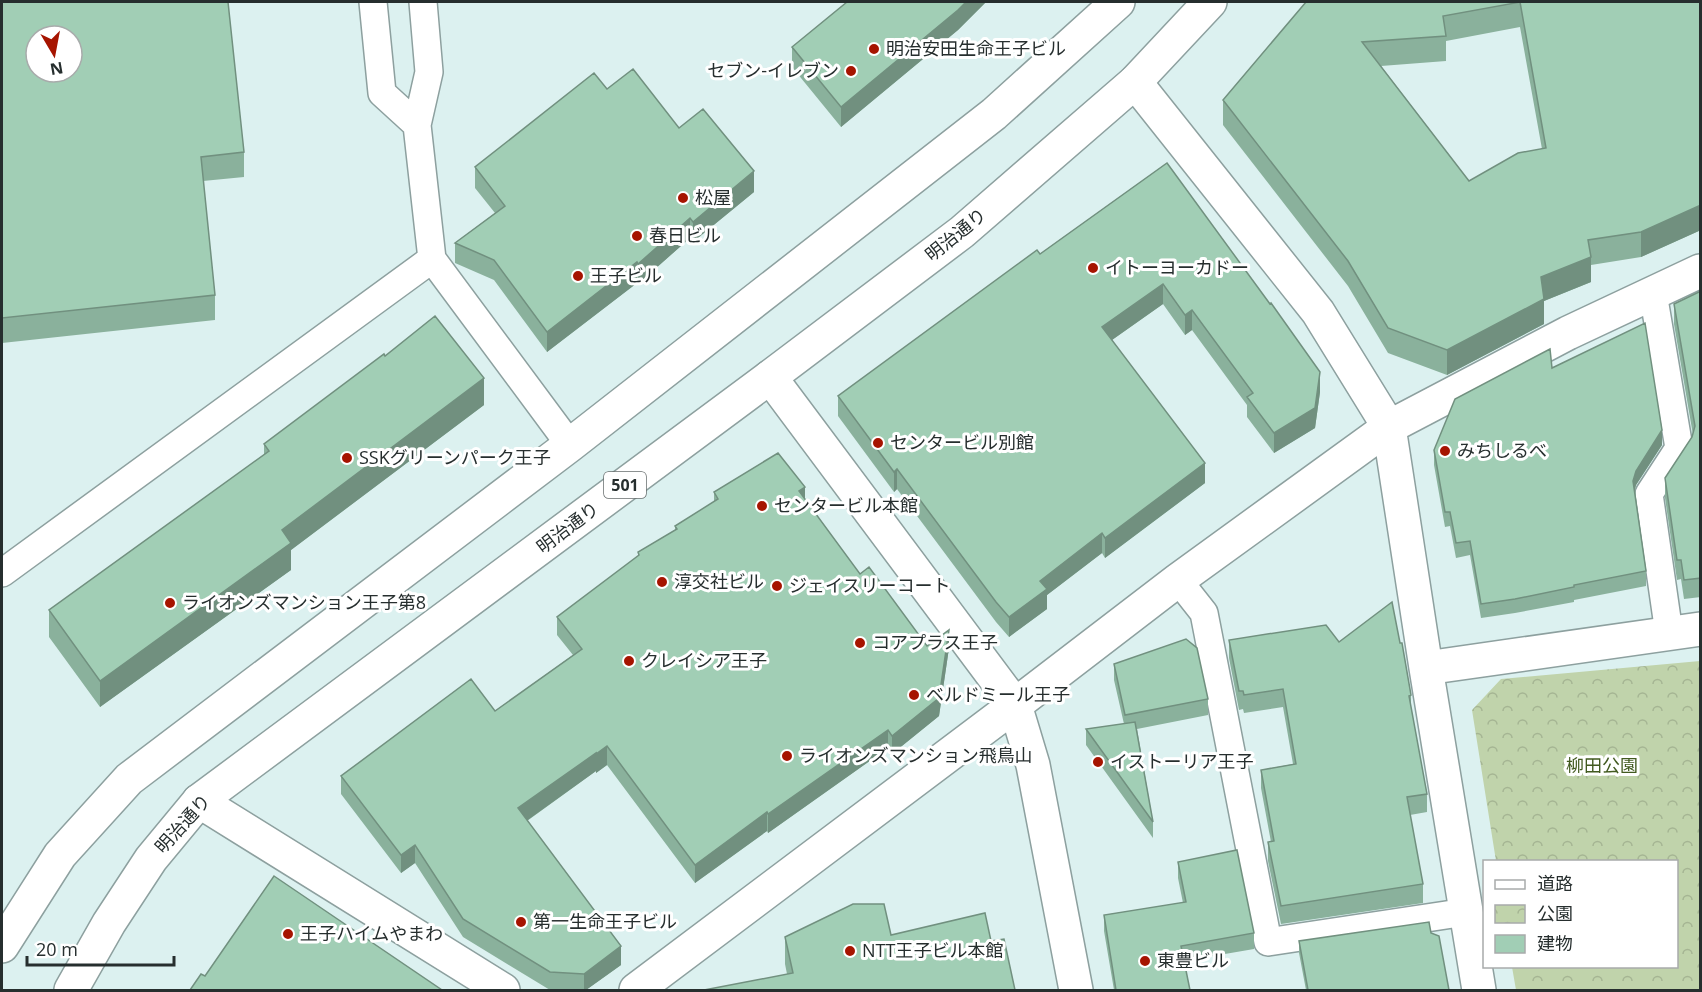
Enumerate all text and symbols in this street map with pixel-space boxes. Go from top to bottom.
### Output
north arrow [24,24,84,84]
place label: 明治安田生命王子ビル [886,36,1066,60]
marker: 明治安田生命王子ビル [867,42,881,56]
text: N [48,57,65,81]
place label: セブン-イレブン [707,58,839,82]
marker: セブン-イレブン [844,64,858,78]
place label: 松屋 [695,185,731,209]
marker: 松屋 [676,191,690,205]
street label: 明治通り [920,202,991,266]
place label: 春日ビル [649,223,721,247]
marker: 春日ビル [630,229,644,243]
place label: イトーヨーカドー [1105,255,1249,279]
marker: イトーヨーカドー [1086,261,1100,275]
place label: 王子ビル [590,263,662,287]
marker: 王子ビル [571,269,585,283]
place label: センタービル別館 [890,430,1034,454]
marker: センタービル別館 [871,436,885,450]
place label: みちしるべ [1457,438,1547,462]
marker: みちしるべ [1438,444,1452,458]
place label: SSKグリーンパーク王子 [359,445,551,469]
marker: SSKグリーンパーク王子 [340,451,354,465]
road number: 501 [604,472,646,498]
place label: センタービル本館 [774,493,918,517]
street label: 明治通り [531,496,603,558]
marker: センタービル本館 [755,499,769,513]
place label: 淳交社ビル [674,569,764,593]
place label: ジェイスリーコート [789,573,950,597]
marker: 淳交社ビル [655,575,669,589]
marker: ジェイスリーコート [770,579,784,593]
place label: ライオンズマンション王子第8 [182,590,426,614]
marker: ライオンズマンション王子第8 [163,596,177,610]
place label: コアプラス王子 [872,630,998,654]
marker: コアプラス王子 [853,636,867,650]
place label: クレイシア王子 [641,648,767,672]
marker: クレイシア王子 [622,654,636,668]
place label: ベルドミール王子 [926,682,1070,706]
marker: ベルドミール王子 [907,688,921,702]
place label: ライオンズマンション飛鳥山 [799,743,1033,767]
marker: ライオンズマンション飛鳥山 [780,749,794,763]
place label: イストーリア王子 [1110,749,1253,773]
park label: 柳田公園 [1566,753,1638,777]
marker: イストーリア王子 [1091,755,1105,769]
street label: 明治通り [149,789,215,858]
legend [1483,860,1678,968]
text: 道路 [1537,871,1573,895]
text: 公園 [1537,901,1573,925]
place label: 第一生命王子ビル [533,909,677,933]
marker: 第一生命王子ビル [514,915,528,929]
place label: 王子ハイムやまわ [300,921,443,945]
marker: 王子ハイムやまわ [281,927,295,941]
scale bar [27,929,174,967]
text: 建物 [1537,931,1573,955]
text: 20 m [36,937,78,961]
place label: NTT王子ビル本館 [862,938,1003,962]
marker: NTT王子ビル本館 [843,944,857,958]
place label: 東豊ビル [1157,948,1229,972]
marker: 東豊ビル [1138,954,1152,968]

